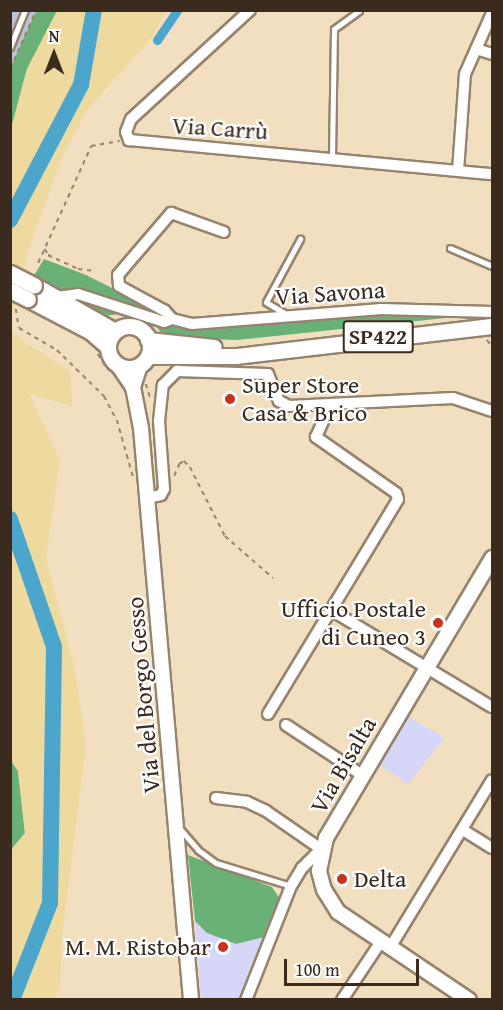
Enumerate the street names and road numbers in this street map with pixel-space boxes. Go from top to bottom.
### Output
street label: Via Carrù [171,110,269,146]
street label: Via Savona [274,275,386,311]
road number: SP422 [342,318,414,356]
street label: Via del Borgo Gesso [120,596,166,794]
street label: Via Bisalta [304,712,382,818]

